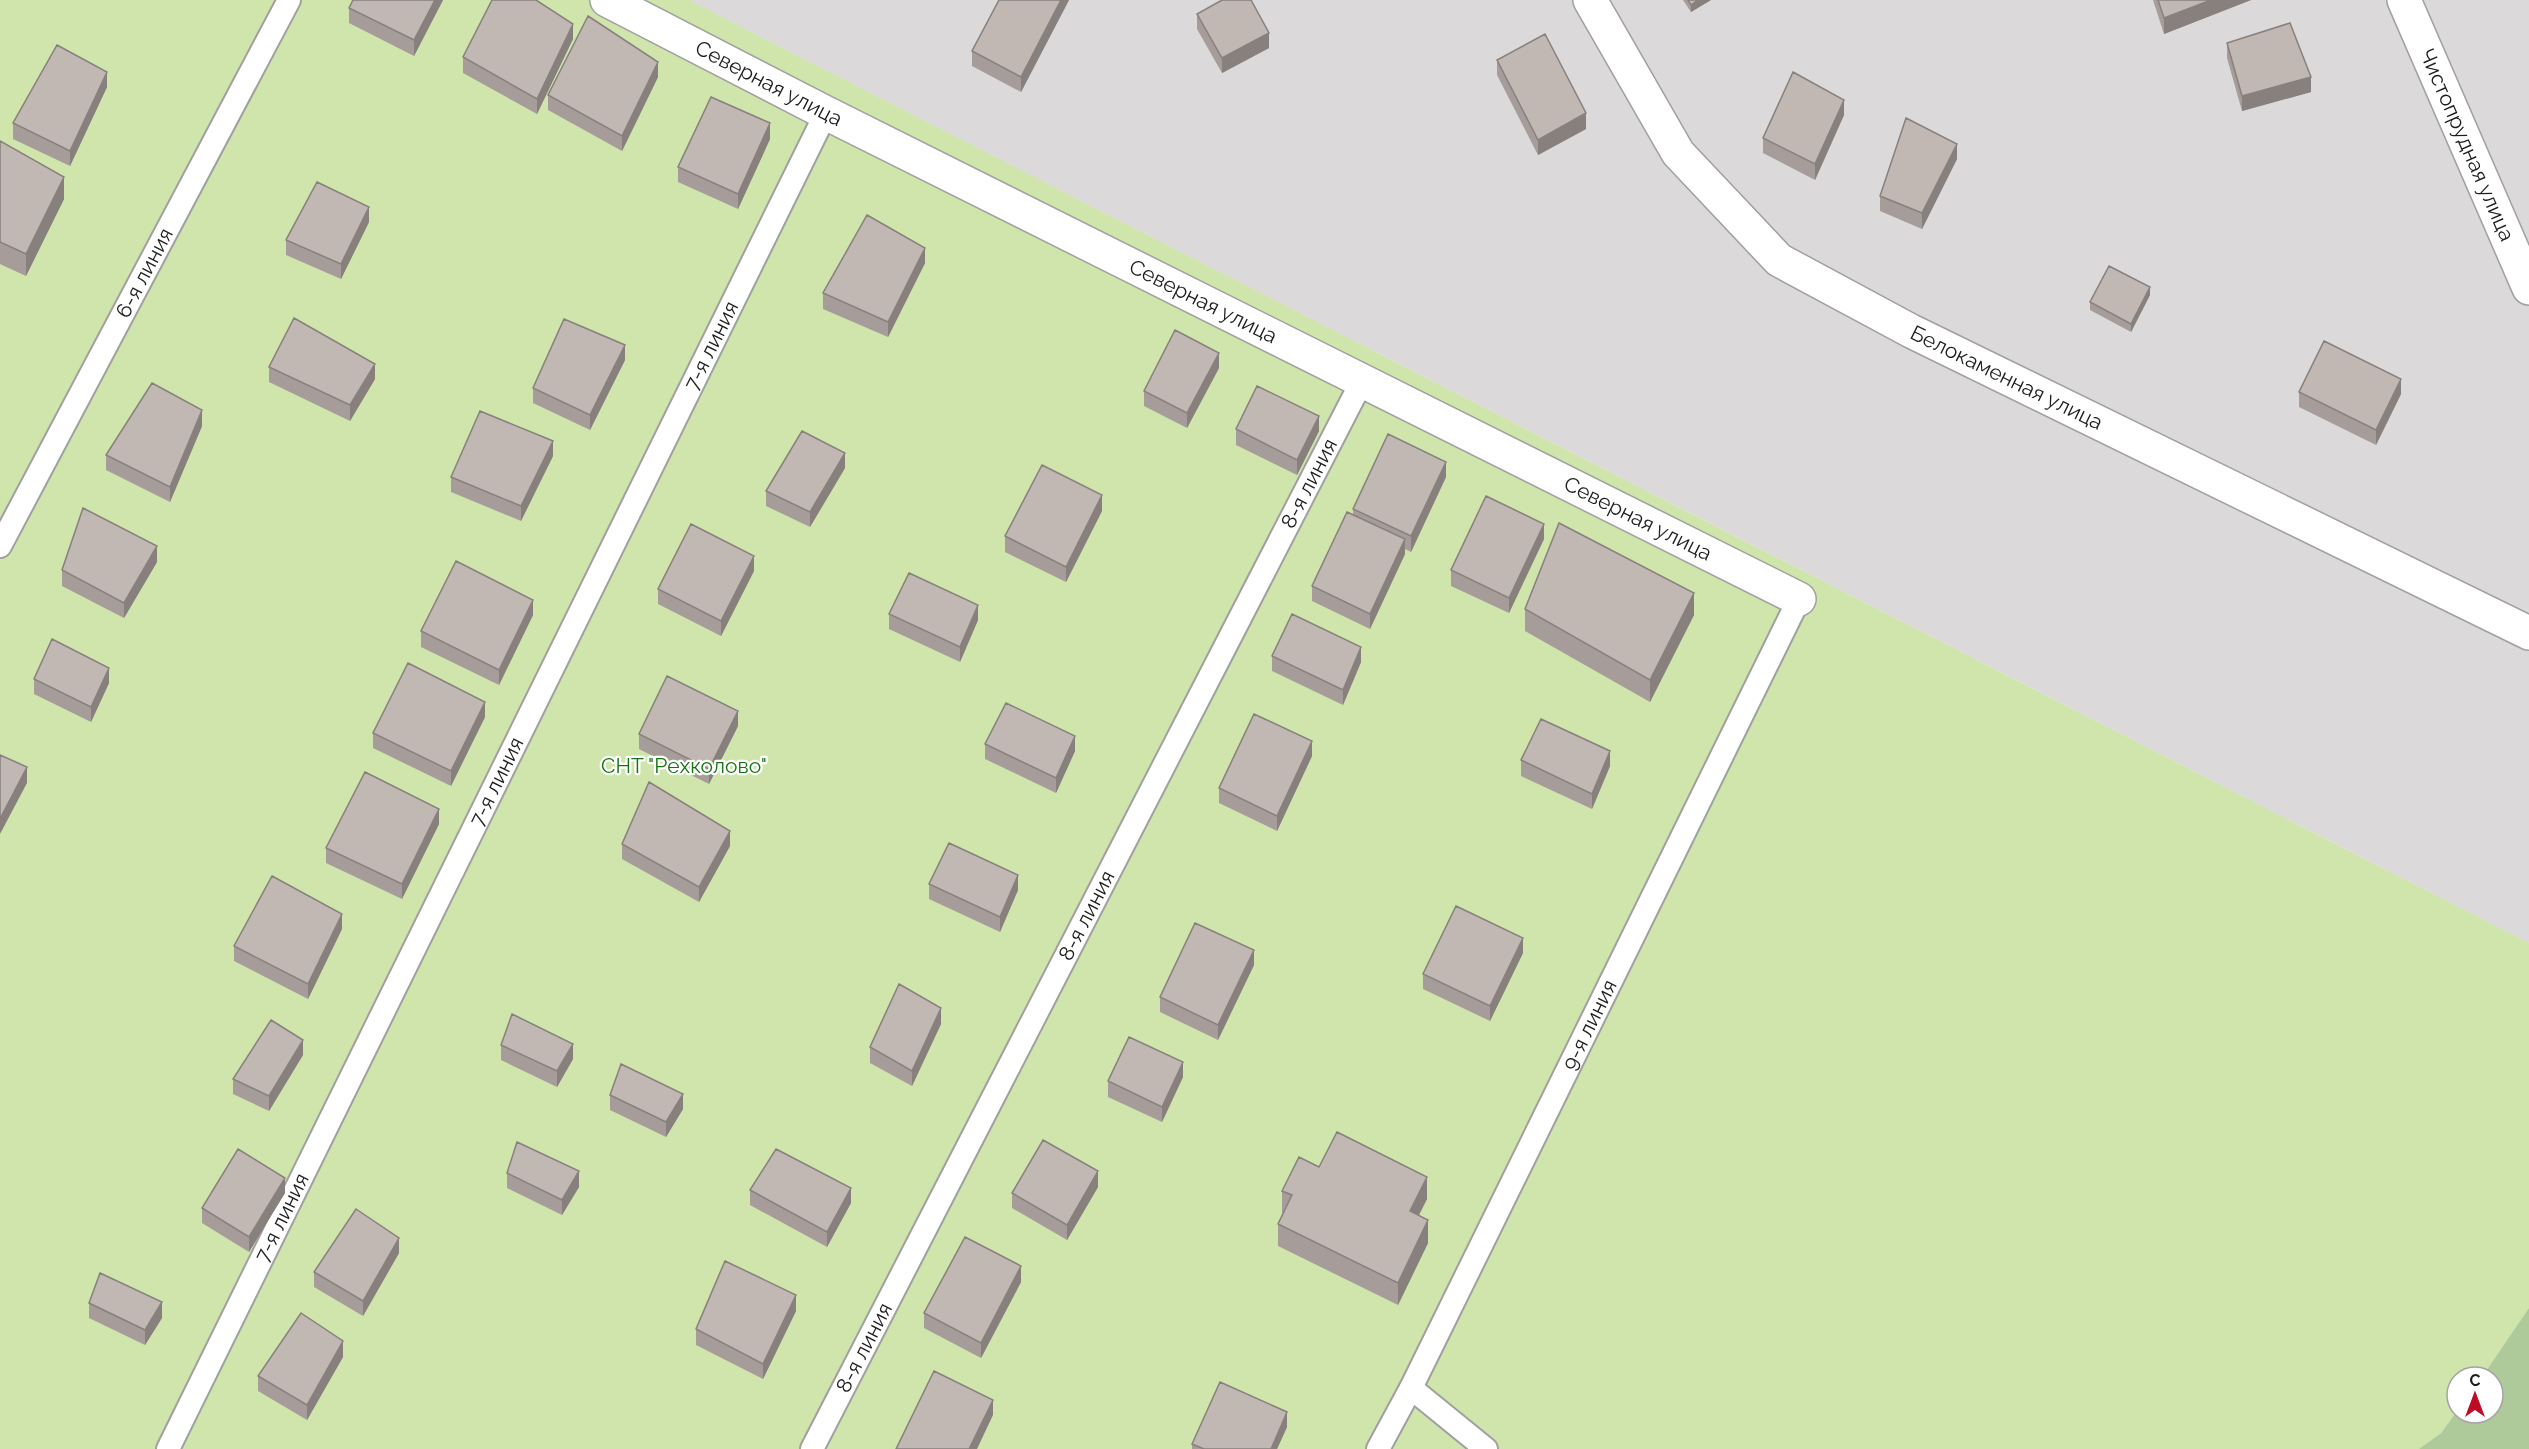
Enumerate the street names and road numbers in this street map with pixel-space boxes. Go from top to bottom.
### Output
street label: Северная улица [691,35,847,131]
street label: Чистопрудная улица [2415,45,2520,245]
street label: 6-я линия [110,224,178,322]
street label: Северная улица [1125,254,1281,348]
street label: 7-я линия [679,297,743,394]
street label: Белокаменная улица [1907,320,2107,435]
street label: 8-я линия [1275,434,1342,532]
street label: Северная улица [1560,471,1716,565]
street label: 7-я линия [464,733,529,830]
street label: 8-я линия [1053,866,1120,964]
street label: 9-я линия [1556,975,1622,1074]
street label: 7-я линия [249,1169,314,1266]
street label: 8-я линия [830,1298,897,1397]

